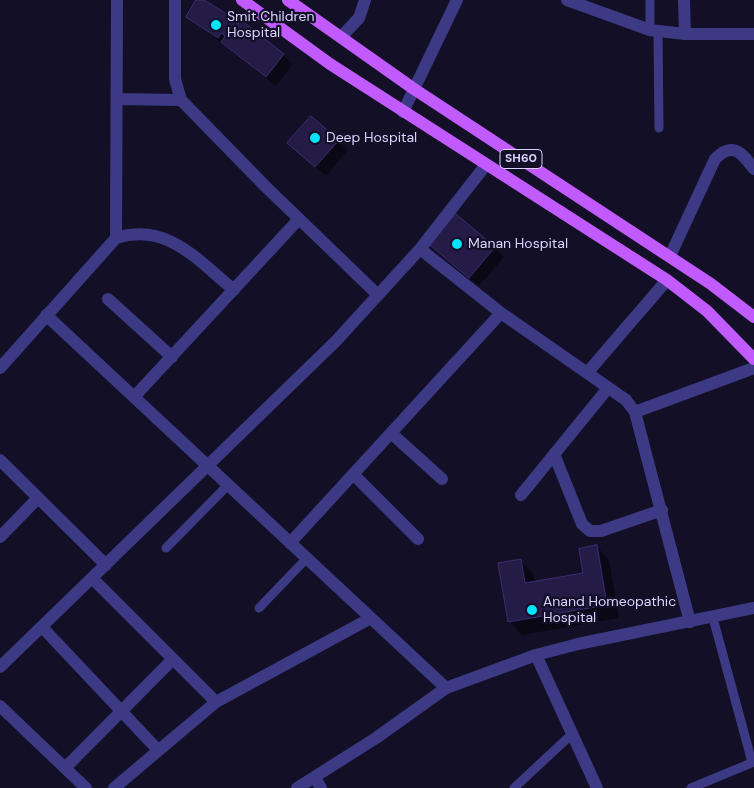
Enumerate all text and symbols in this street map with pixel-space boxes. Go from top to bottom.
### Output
place label: Smit Children Hospital [227,9,314,41]
marker: Smit Children Hospital [209,18,223,32]
place label: Deep Hospital [326,130,417,146]
marker: Deep Hospital [308,131,322,145]
road number: SH60 [500,150,542,168]
place label: Manan Hospital [468,236,568,252]
marker: Manan Hospital [450,237,464,251]
place label: Anand Homeopathic Hospital [543,594,676,626]
marker: Anand Homeopathic Hospital [525,603,539,617]

